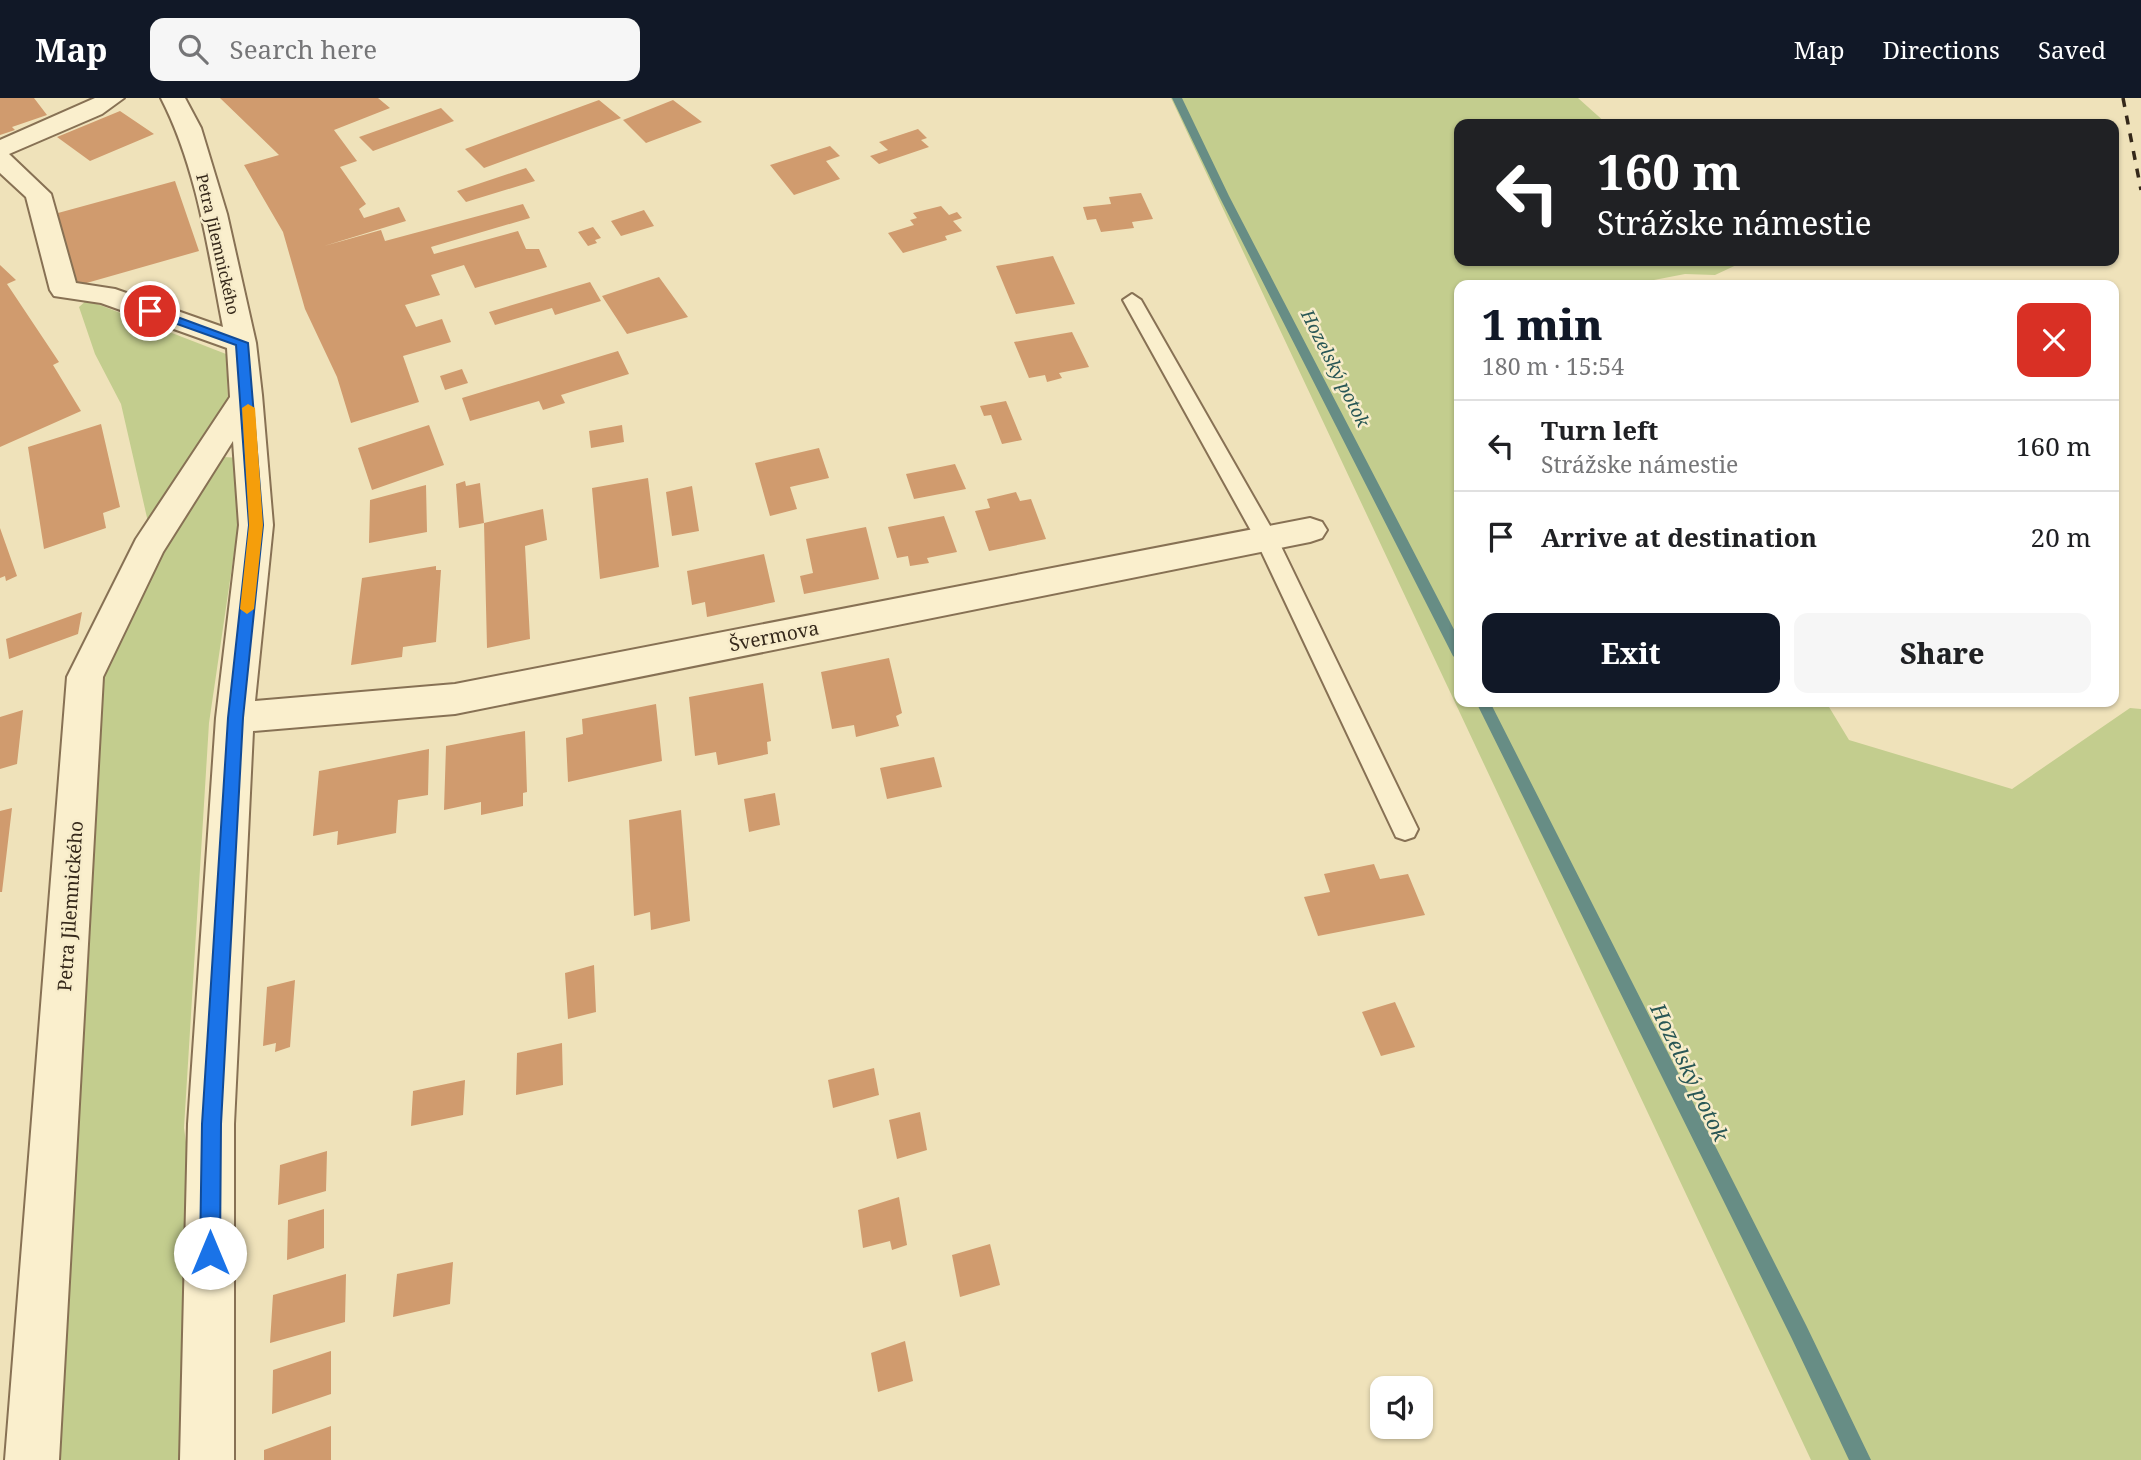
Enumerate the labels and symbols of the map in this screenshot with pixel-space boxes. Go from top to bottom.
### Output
street label: Petra Jilemnického [191,171,245,317]
pin [120,281,180,341]
water label: Hozelský potok [1296,304,1376,432]
street label: Švermova [727,615,821,657]
street label: Petra Jilemnického [51,820,89,992]
water label: Hozelský potok [1644,997,1736,1147]
position arrow [173,1216,247,1290]

